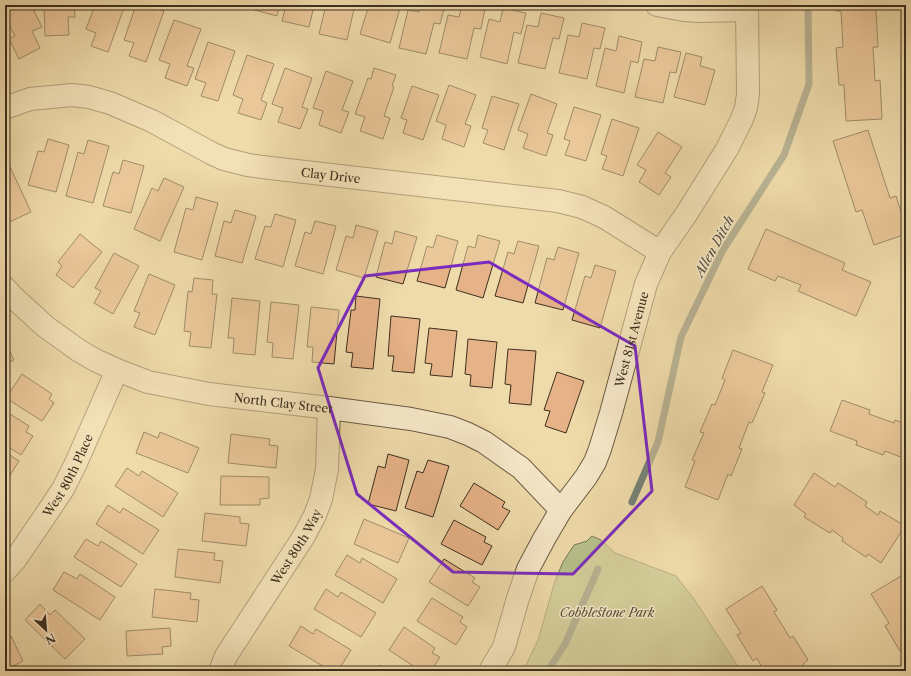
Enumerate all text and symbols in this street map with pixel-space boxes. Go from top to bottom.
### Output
street label: Clay Drive [300,164,362,186]
water label: Allen Ditch [690,213,737,281]
street label: West 81st Avenue [611,289,651,390]
street label: North Clay Street [233,389,334,416]
street label: West 80th Place [39,431,96,520]
street label: West 80th Way [267,507,324,588]
park label: Cobblestone Park [560,605,655,620]
north arrow [26,610,66,650]
text: N [43,631,58,648]

